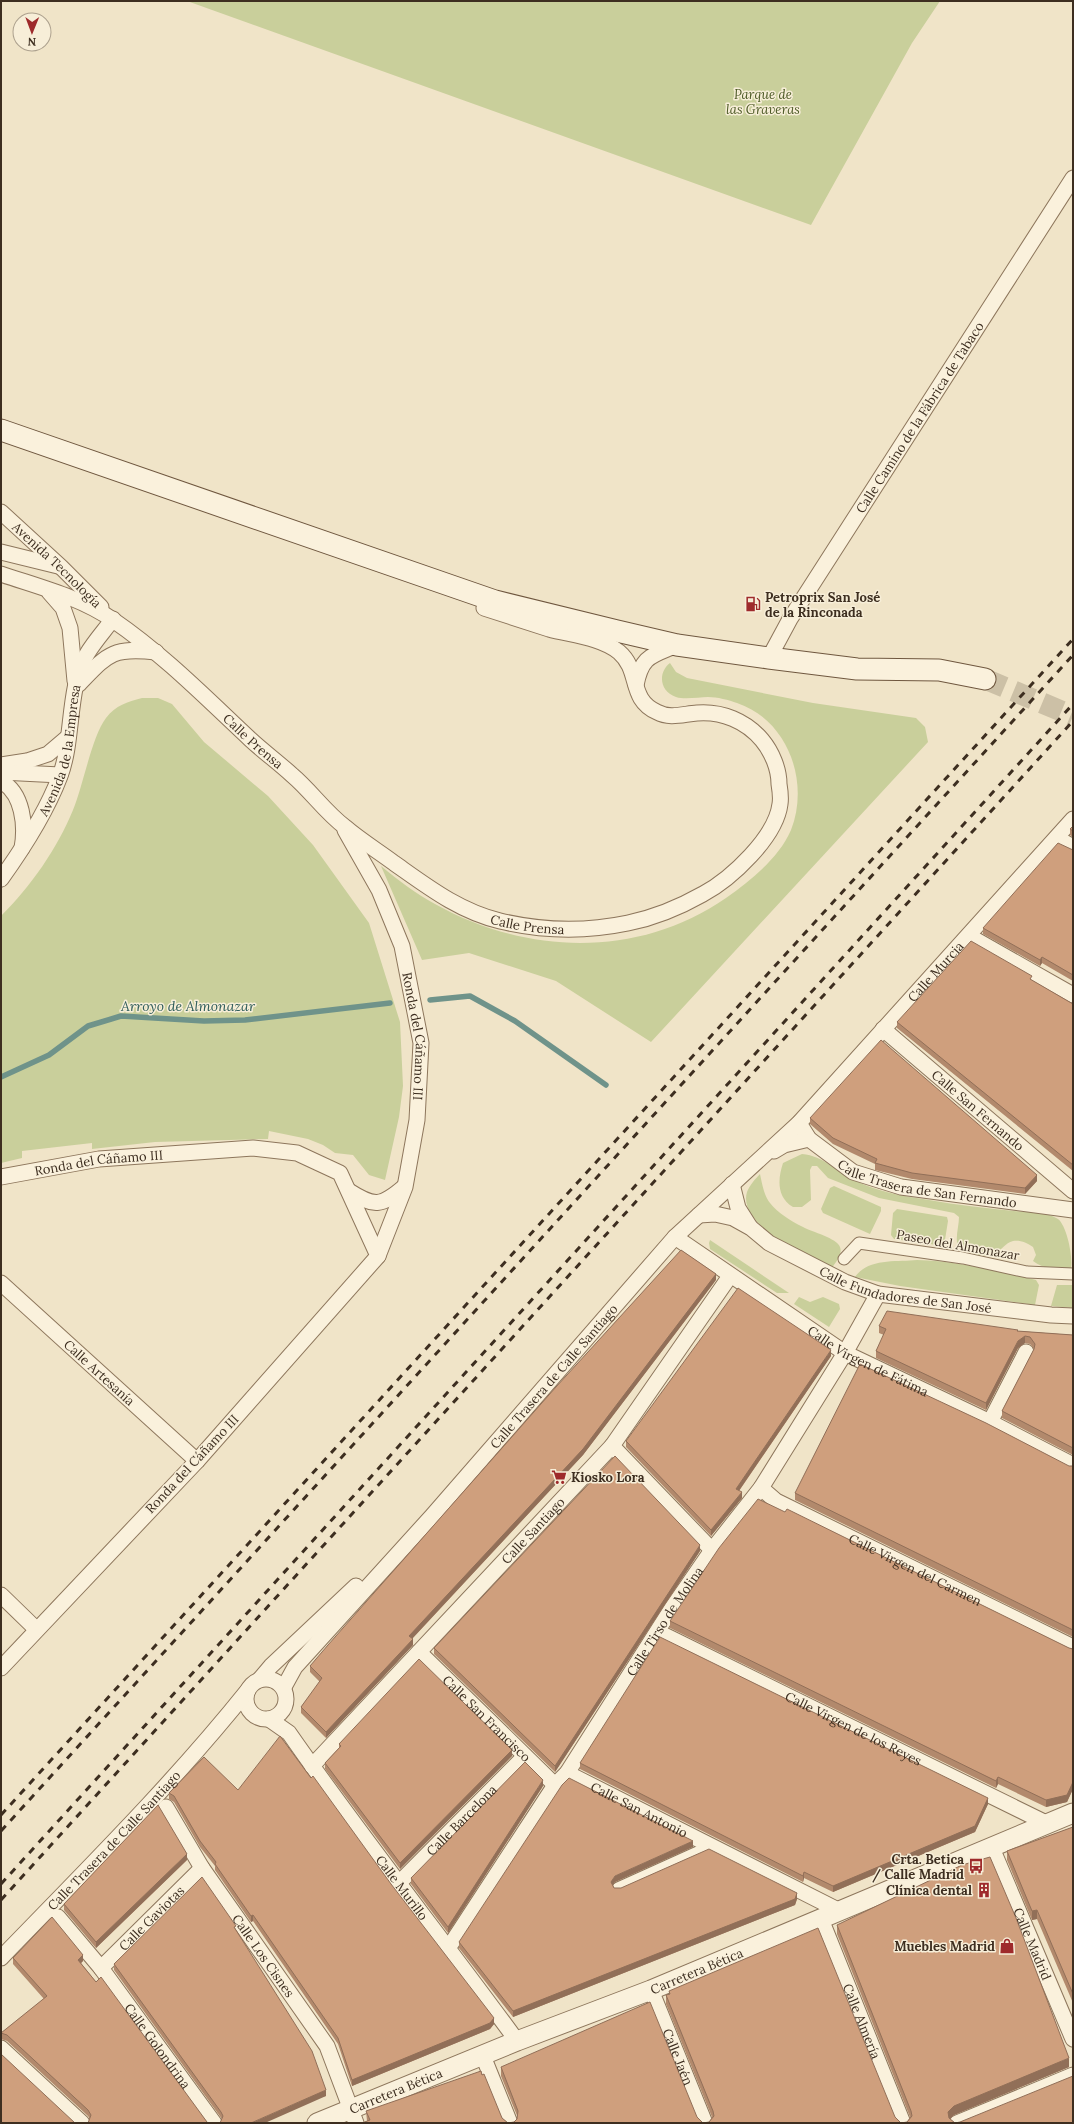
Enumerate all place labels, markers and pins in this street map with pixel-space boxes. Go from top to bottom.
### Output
place label: Petroprix San José de la Rinconada [765,589,880,621]
fuel station icon: Petroprix San José de la Rinconada [744,595,762,613]
supermarket icon: Kiosko Lora [550,1468,568,1486]
place label: Kiosko Lora [571,1469,645,1486]
place label: Crta. Betica / Calle Madrid [872,1851,964,1883]
bus stop icon: Crta. Betica / Calle Madrid [967,1857,985,1875]
building icon: Clínica dental [975,1881,993,1899]
place label: Clínica dental [886,1882,972,1899]
shop icon: Muebles Madrid [998,1937,1016,1955]
place label: Muebles Madrid [894,1938,995,1955]

